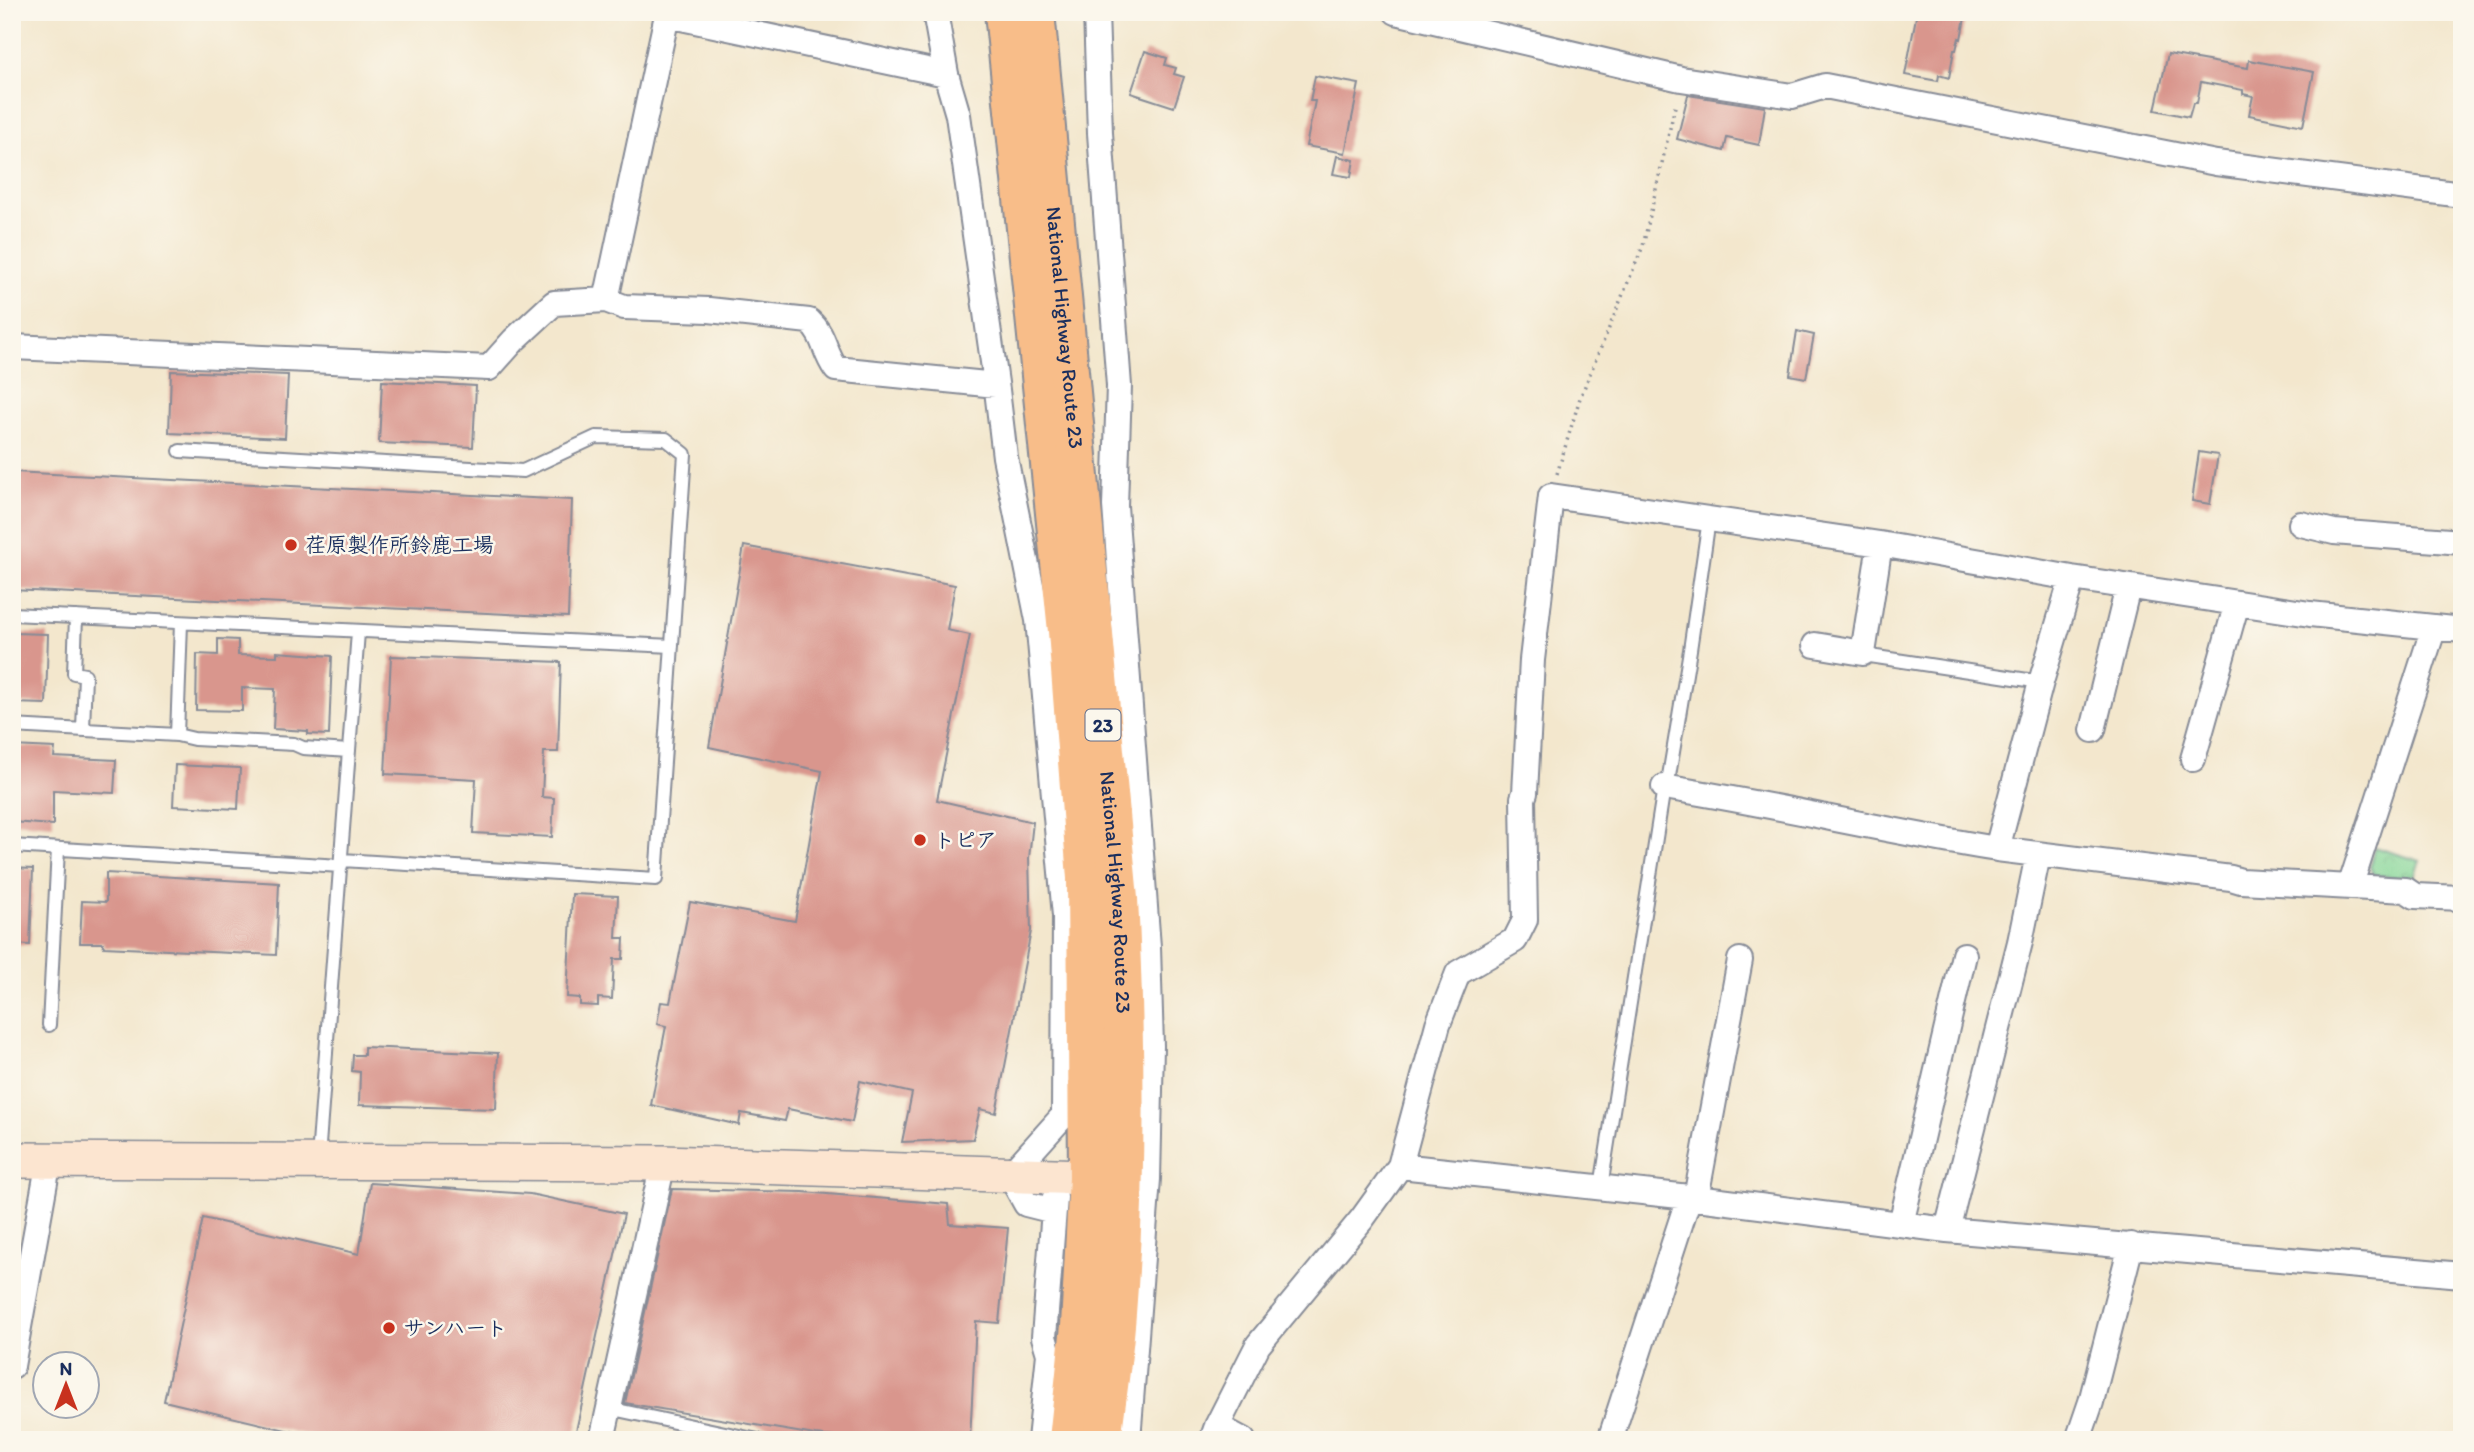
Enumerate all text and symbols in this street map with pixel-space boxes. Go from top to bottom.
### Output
street label: National Highway Route 23 [1041,205,1089,450]
place label: 荏原製作所鈴鹿工場 [305,532,494,557]
marker: 荏原製作所鈴鹿工場 [283,537,299,553]
road number: 23 [1086,710,1120,740]
street label: National Highway Route 23 [1095,770,1136,1014]
place label: トピア [934,827,997,852]
marker: トピア [912,832,928,848]
place label: サンハート [403,1315,507,1340]
marker: サンハート [381,1320,397,1336]
north arrow [32,1350,102,1420]
text: N [60,1357,72,1380]

